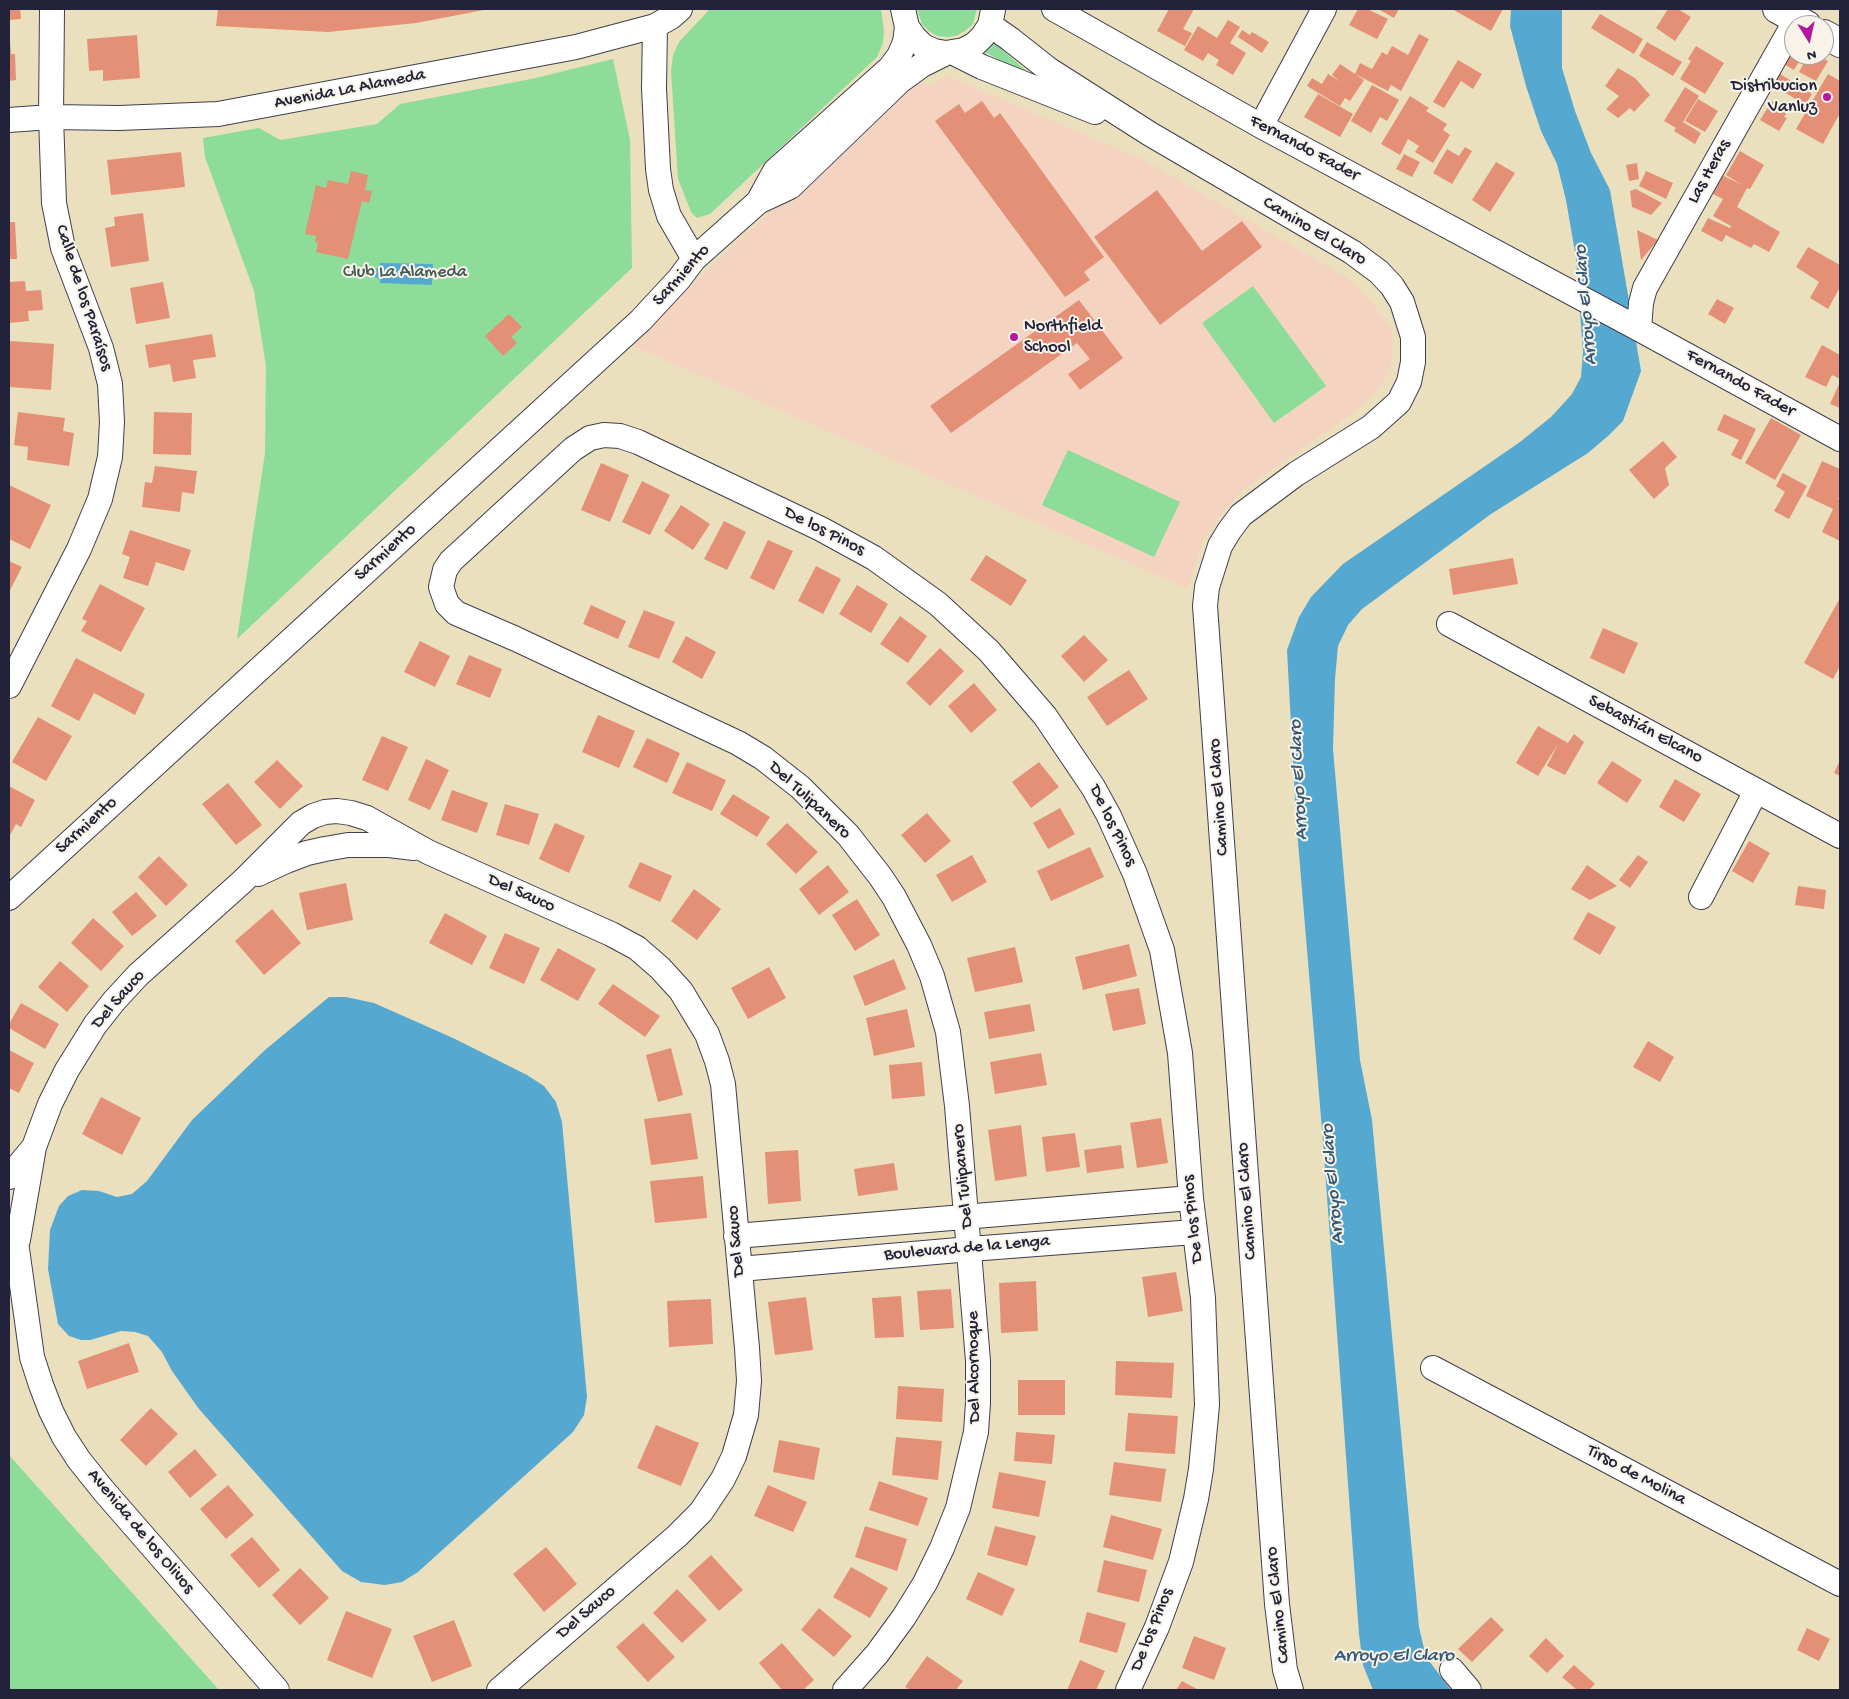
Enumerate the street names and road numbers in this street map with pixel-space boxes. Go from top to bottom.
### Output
street label: Avenida La Alameda [273,65,427,115]
street label: Fernando Fader [1245,111,1363,187]
street label: Las Heras [1684,136,1736,208]
street label: Camino El Claro [1258,192,1370,272]
street label: Calle de los Paraísos [49,222,117,374]
street label: Sarmiento [649,241,715,311]
street label: Fernando Fader [1682,345,1798,423]
street label: De los Pinos [780,502,868,562]
street label: Sarmiento [351,520,421,586]
street label: Sebastián Elcano [1584,691,1706,769]
street label: Camino El Claro [1205,738,1235,856]
street label: Del Tulipanero [763,757,855,845]
street label: De los Pinos [1083,782,1141,870]
street label: Sarmiento [52,793,122,859]
street label: Del Sauco [484,870,558,918]
street label: Del Sauco [87,966,151,1034]
street label: Del Tulipanero [949,1123,979,1229]
street label: Camino El Claro [1233,1142,1263,1260]
street label: De los Pinos [1179,1174,1209,1264]
street label: Del Sauco [723,1204,751,1278]
street label: Boulevard de la Lenga [883,1231,1051,1267]
street label: Del Alcornoque [963,1311,987,1423]
street label: Tirso de Molina [1582,1441,1690,1511]
street label: Avenida de los Olivos [82,1465,198,1599]
street label: Camino El Claro [1262,1545,1296,1665]
street label: Del Sauco [553,1581,621,1645]
street label: De los Pinos [1127,1585,1179,1675]

